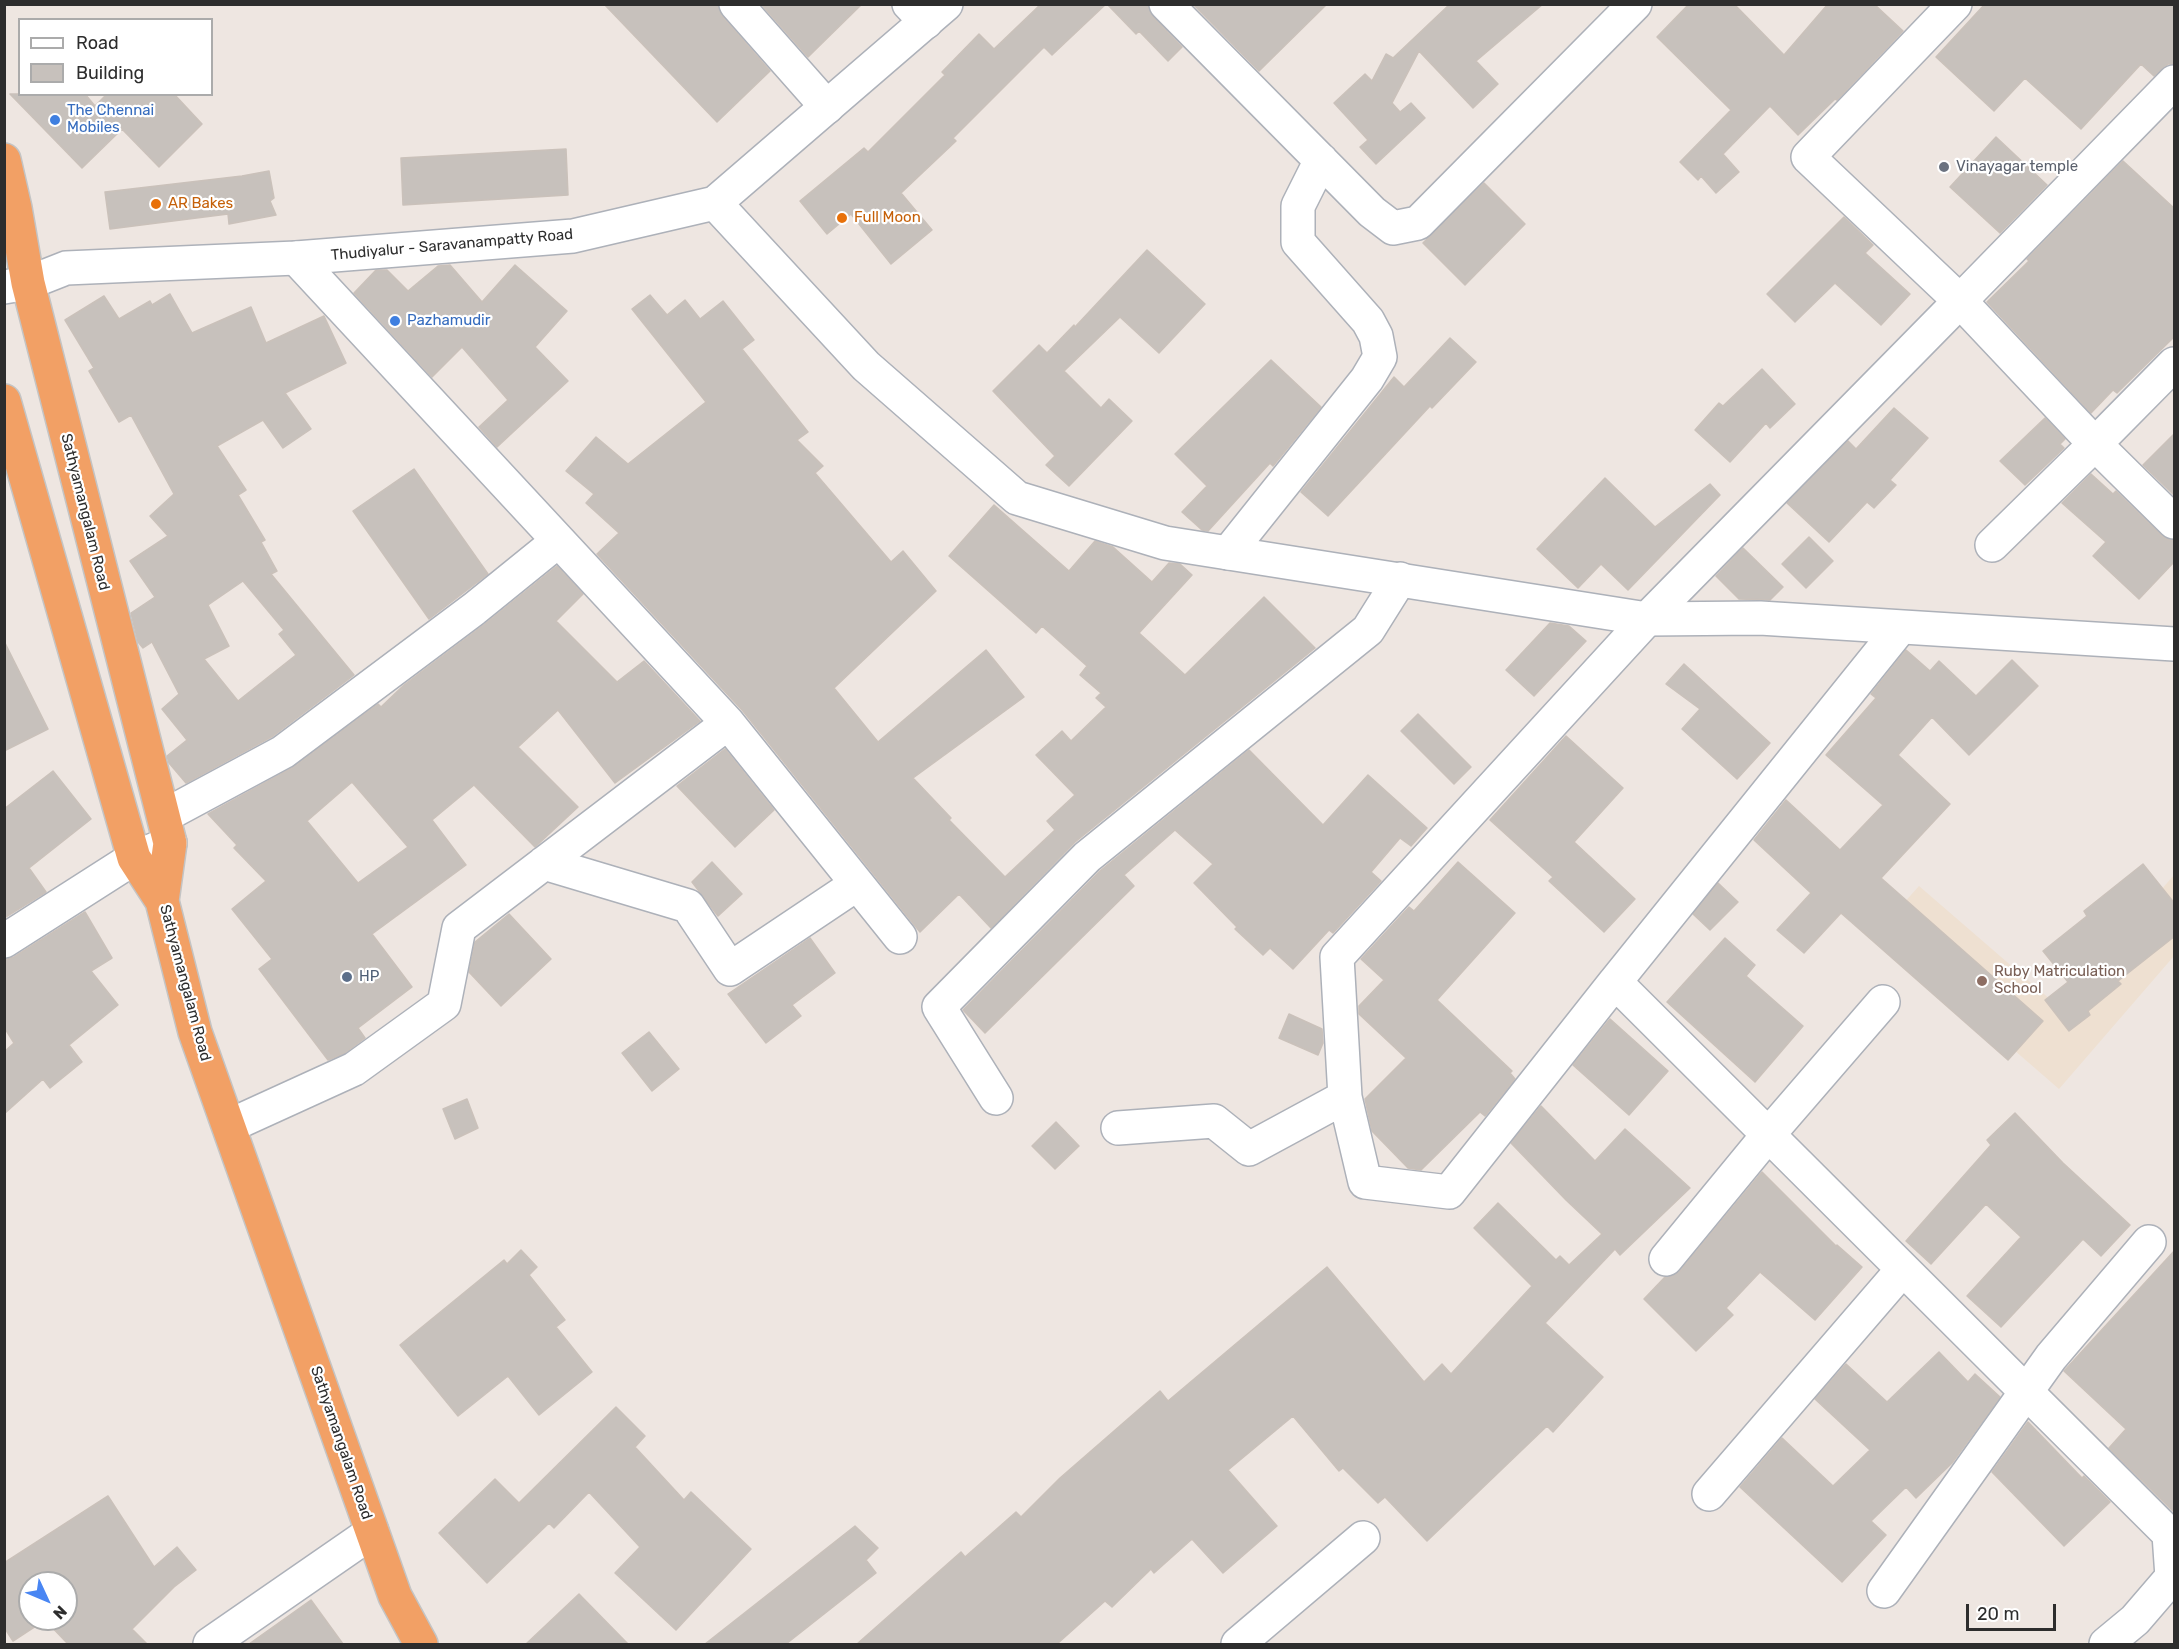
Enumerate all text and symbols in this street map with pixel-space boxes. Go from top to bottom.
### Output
legend [18,18,213,96]
text: Road [76,32,119,54]
text: Building [76,62,144,84]
place label: The Chennai Mobiles [67,102,154,137]
marker: The Chennai Mobiles [48,113,62,127]
place label: Vinayagar temple [1956,158,2078,176]
marker: Vinayagar temple [1937,160,1951,174]
place label: AR Bakes [168,195,233,213]
marker: AR Bakes [149,197,163,211]
place label: Full Moon [854,209,921,227]
marker: Full Moon [835,211,849,225]
street label: Thudiyalur - Saravanampatty Road [330,225,574,265]
place label: Pazhamudir [407,312,490,330]
marker: Pazhamudir [388,314,402,328]
street label: Sathyamangalam Road [57,432,113,592]
street label: Sathyamangalam Road [155,903,215,1063]
place label: Ruby Matriculation School [1994,963,2125,998]
place label: HP [359,968,379,986]
marker: HP [340,970,354,984]
marker: Ruby Matriculation School [1975,974,1989,988]
street label: Sathyamangalam Road [306,1364,376,1522]
north arrow [18,1571,78,1631]
scale bar [1969,1592,2059,1630]
text: N [49,1602,71,1623]
text: 20 m [1977,1603,2019,1625]

